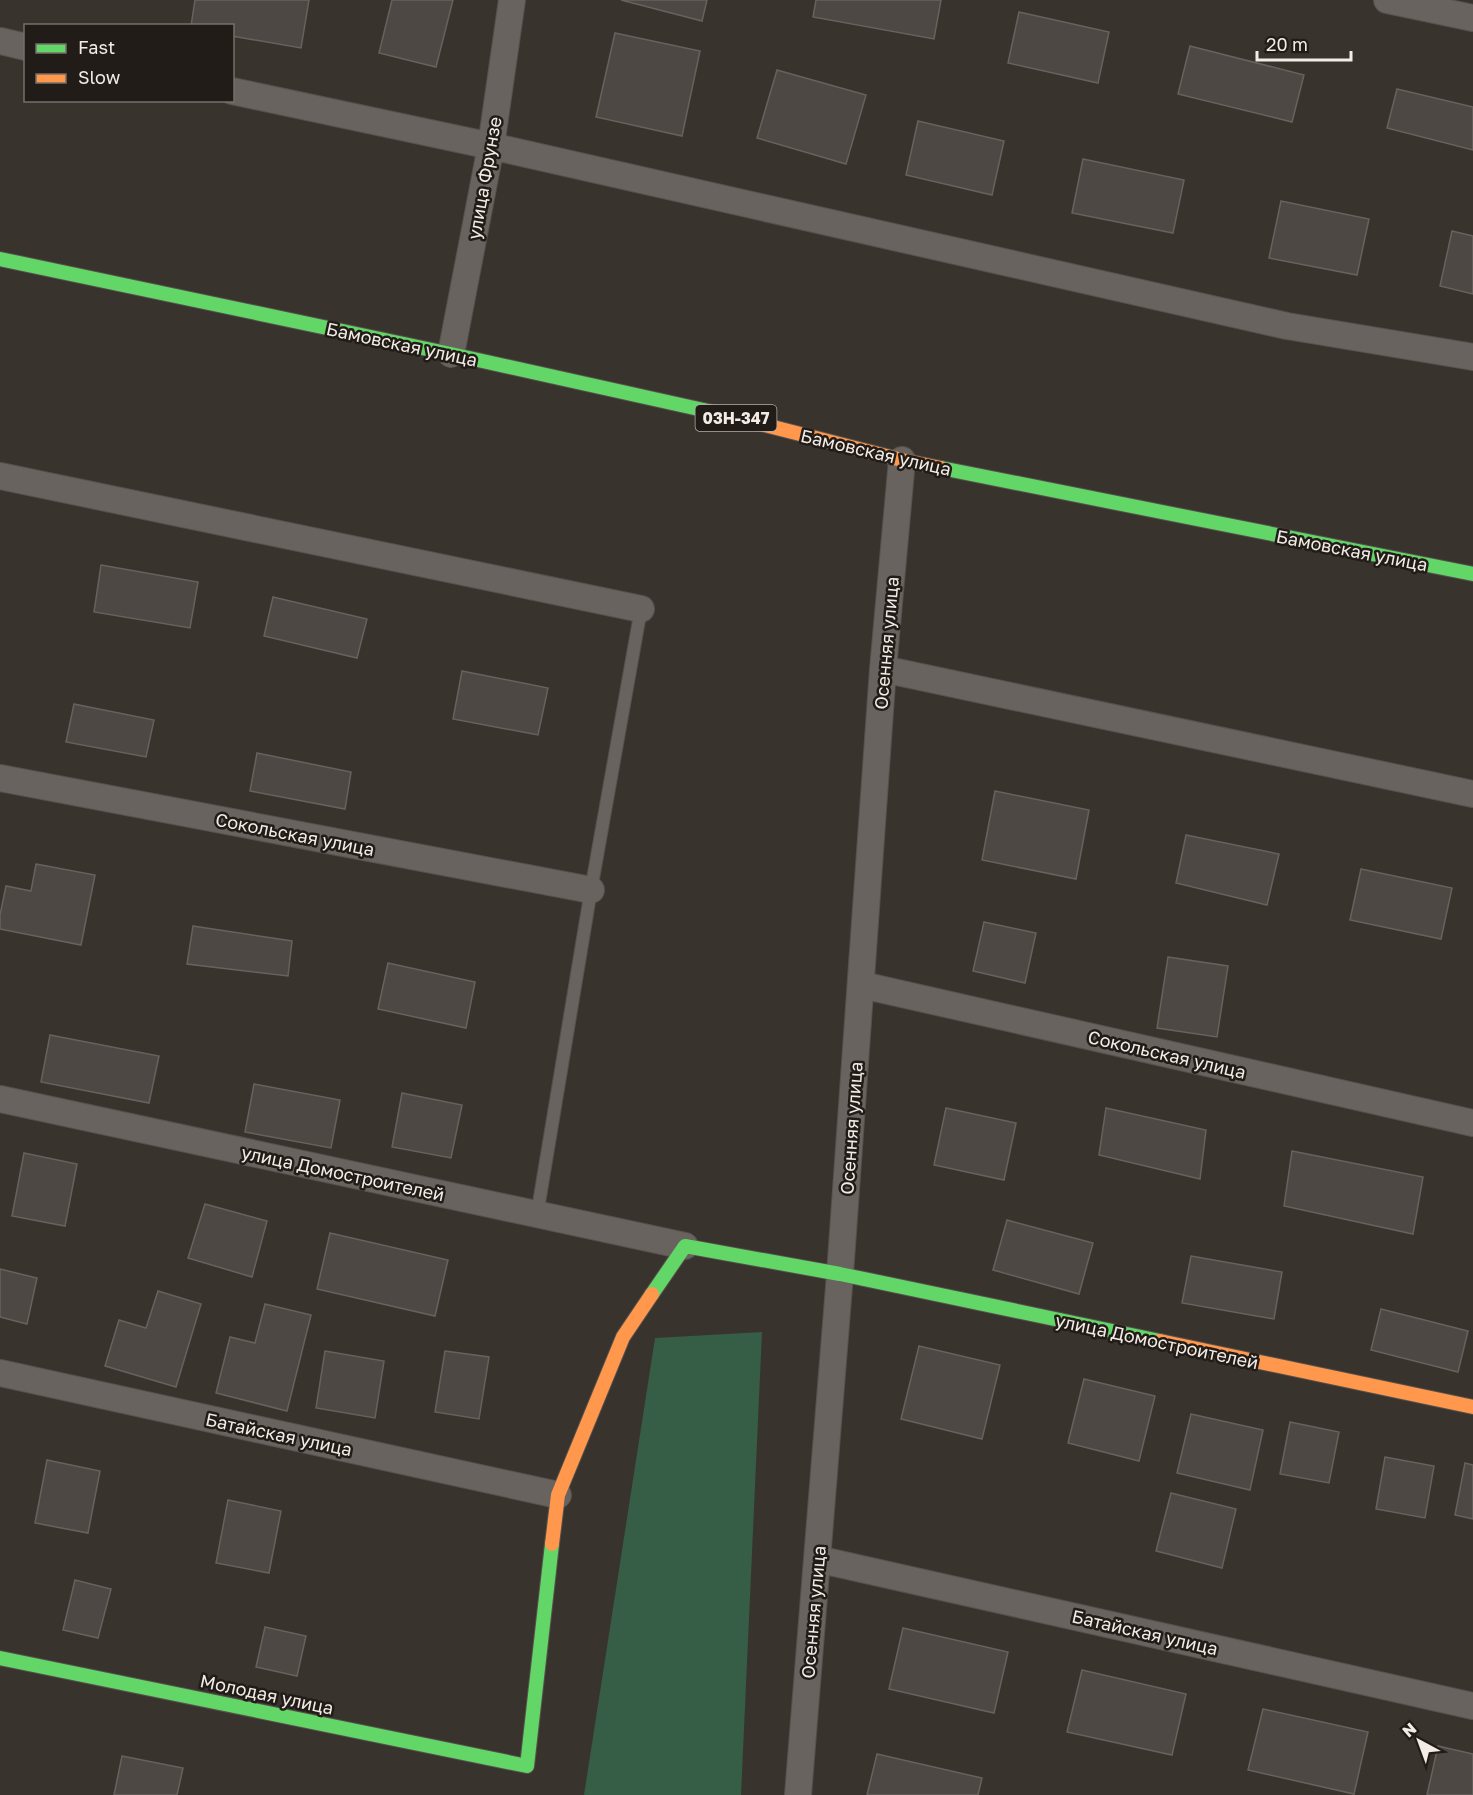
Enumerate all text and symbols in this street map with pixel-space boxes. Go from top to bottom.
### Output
legend [24,24,234,102]
scale bar [1257,24,1352,62]
text: 20 m [1266,33,1308,55]
text: Fast [78,36,115,58]
text: Slow [78,66,121,88]
street label: улица Фрунзе [462,115,506,241]
street label: Бамовская улица [325,317,479,371]
road number: 03Н-347 [696,405,777,431]
street label: Бамовская улица [799,424,953,480]
street label: Бамовская улица [1274,525,1430,575]
street label: Осенняя улица [869,576,903,710]
street label: Сокольская улица [214,808,376,860]
street label: Сокольская улица [1086,1025,1248,1083]
street label: Осенняя улица [835,1061,867,1195]
street label: улица Домостроителей [239,1141,447,1205]
street label: улица Домостроителей [1053,1309,1261,1373]
street label: Батайская улица [204,1408,354,1460]
street label: Осенняя улица [796,1545,830,1679]
street label: Батайская улица [1070,1604,1220,1660]
street label: Молодая улица [198,1669,336,1719]
north arrow [1389,1711,1449,1771]
text: N [1398,1718,1420,1741]

